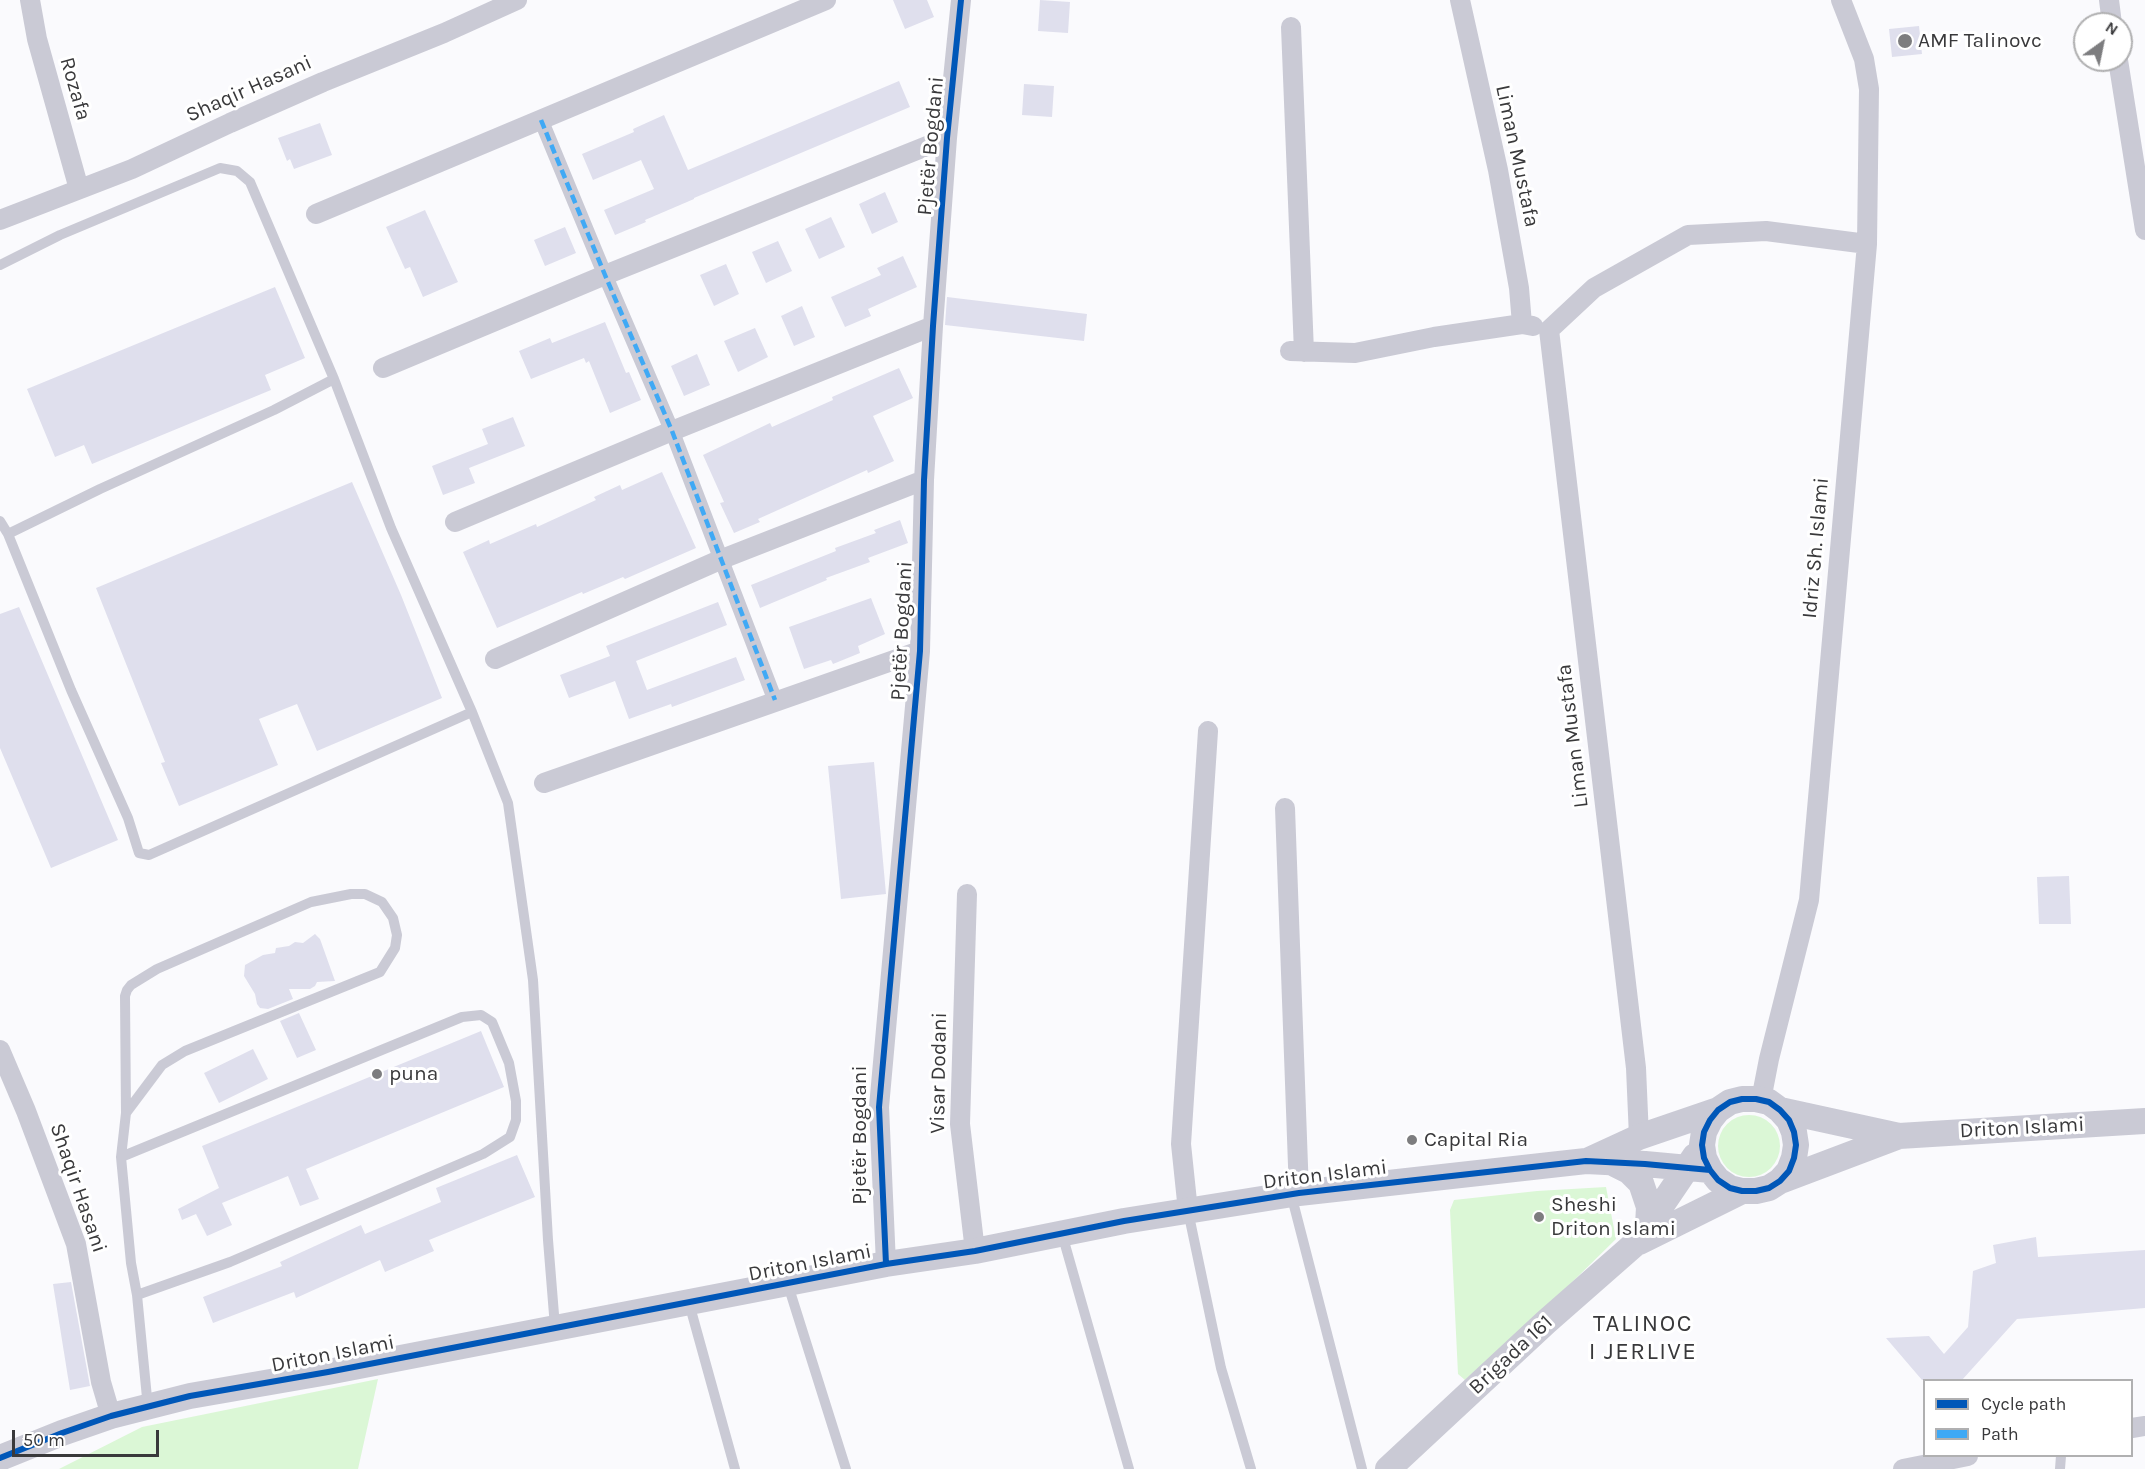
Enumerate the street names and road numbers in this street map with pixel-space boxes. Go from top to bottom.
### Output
street label: Shaqir Hasani [182,50,316,128]
street label: Rozafa [54,54,96,124]
street label: Pjetër Bogdani [912,75,950,217]
street label: Liman Mustafa [1490,83,1544,229]
street label: Idriz Sh. Islami [1797,476,1835,620]
street label: Pjetër Bogdani [886,561,918,701]
street label: Liman Mustafa [1552,663,1594,809]
street label: Visar Dodani [925,1012,953,1134]
street label: Pjetër Bogdani [847,1065,873,1205]
street label: Driton Islami [1959,1112,2085,1144]
street label: Shaqir Hasani [44,1120,112,1256]
street label: Driton Islami [1261,1155,1389,1195]
street label: Driton Islami [746,1239,874,1287]
street label: Brigada 161 [1464,1310,1558,1400]
street label: Driton Islami [269,1330,397,1378]

